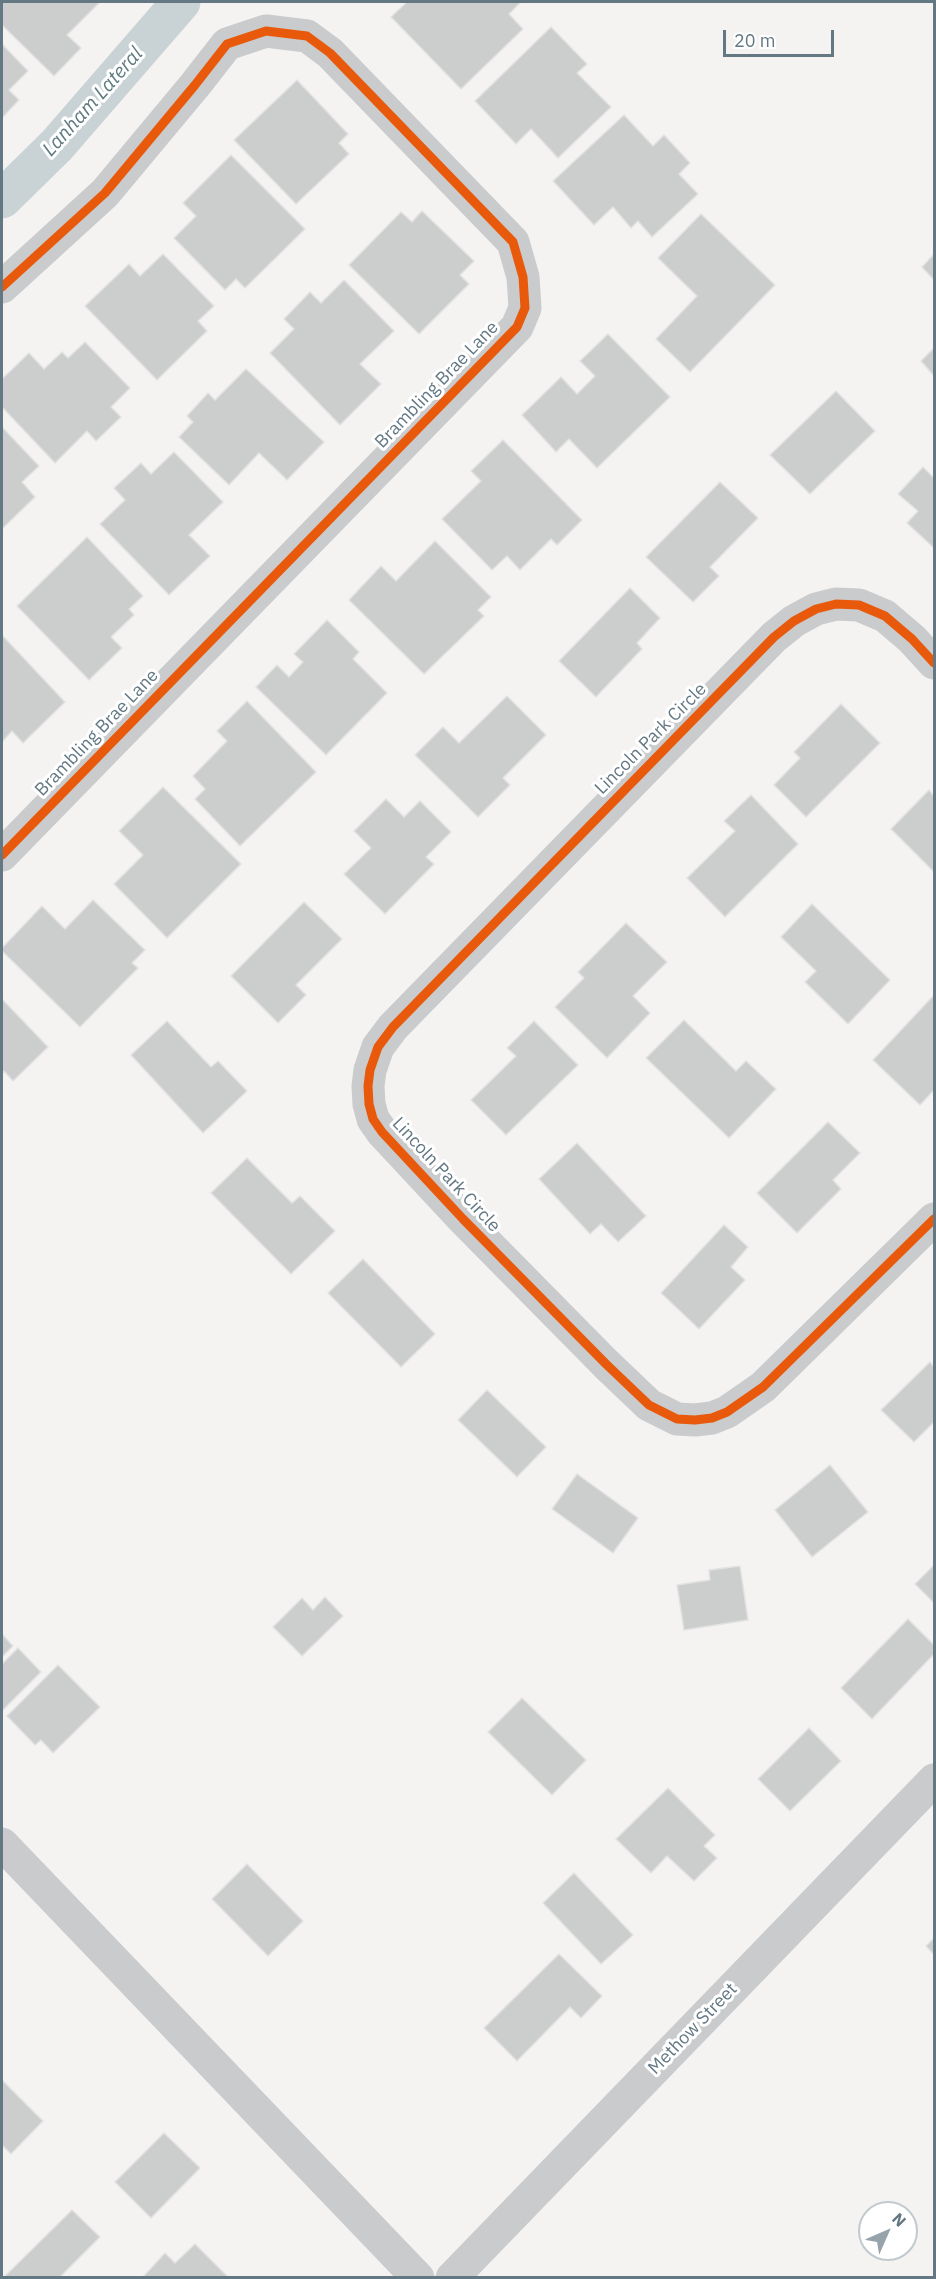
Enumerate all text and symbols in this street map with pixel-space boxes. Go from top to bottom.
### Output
scale bar [726,18,837,56]
text: 20 m [734,29,776,52]
water label: Lanham Lateral [38,42,148,162]
street label: Brambling Brae Lane [371,317,503,453]
street label: Brambling Brae Lane [31,665,163,801]
street label: Lincoln Park Circle [591,679,711,799]
street label: Lincoln Park Circle [387,1113,505,1237]
street label: Methow Street [644,1979,742,2079]
north arrow [858,2201,918,2261]
text: N [888,2209,910,2231]

